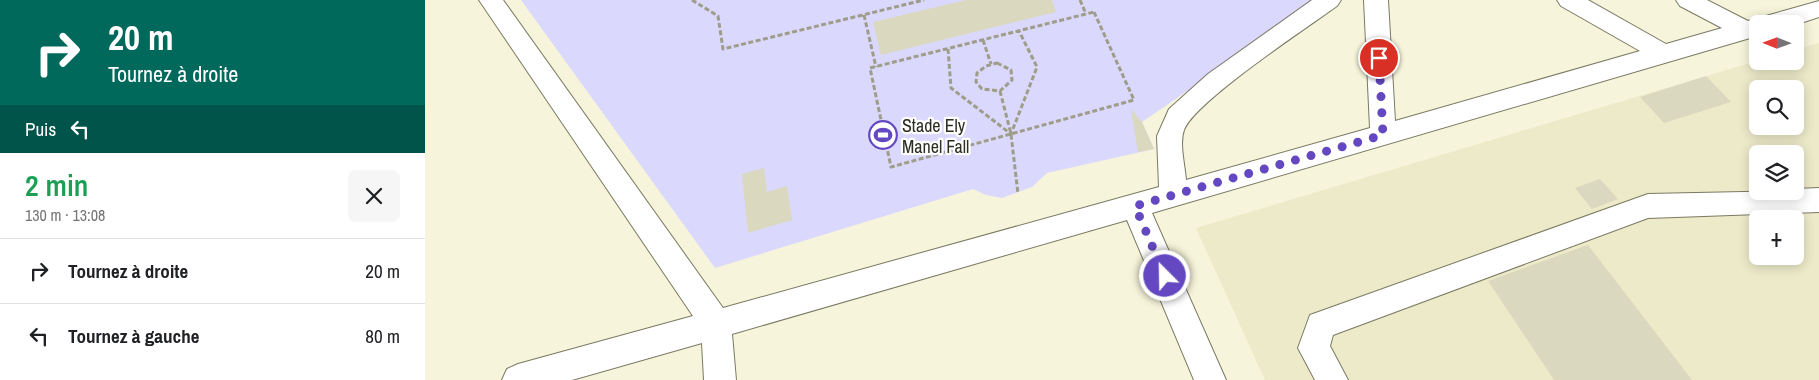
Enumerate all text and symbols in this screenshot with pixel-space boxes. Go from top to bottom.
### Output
text: 20 m [108,14,173,61]
north arrow [1749,15,1804,70]
map controls [1749,15,1804,265]
icon: right [25,20,90,85]
pin [1358,37,1400,79]
icon: arrive [1365,44,1393,72]
text: Tournez à droite [108,59,238,89]
button: search [1749,80,1804,135]
place label: Stade Ely Manel Fall [902,113,969,159]
icon: left [66,115,94,143]
text: Puis [25,116,56,142]
sports icon: Stade Ely Manel Fall [868,120,898,150]
button: layers [1749,145,1804,200]
text: 2 min [25,165,88,205]
button: close [348,170,400,222]
text: 130 m · 13:08 [25,204,105,226]
button: + [1749,210,1804,265]
position arrow [1138,249,1190,301]
icon: right [25,257,53,285]
text: Tournez à droite [68,258,188,284]
text: 20 m [365,258,400,284]
icon: left [25,322,53,350]
text: Tournez à gauche [68,323,199,349]
text: 80 m [365,323,400,349]

